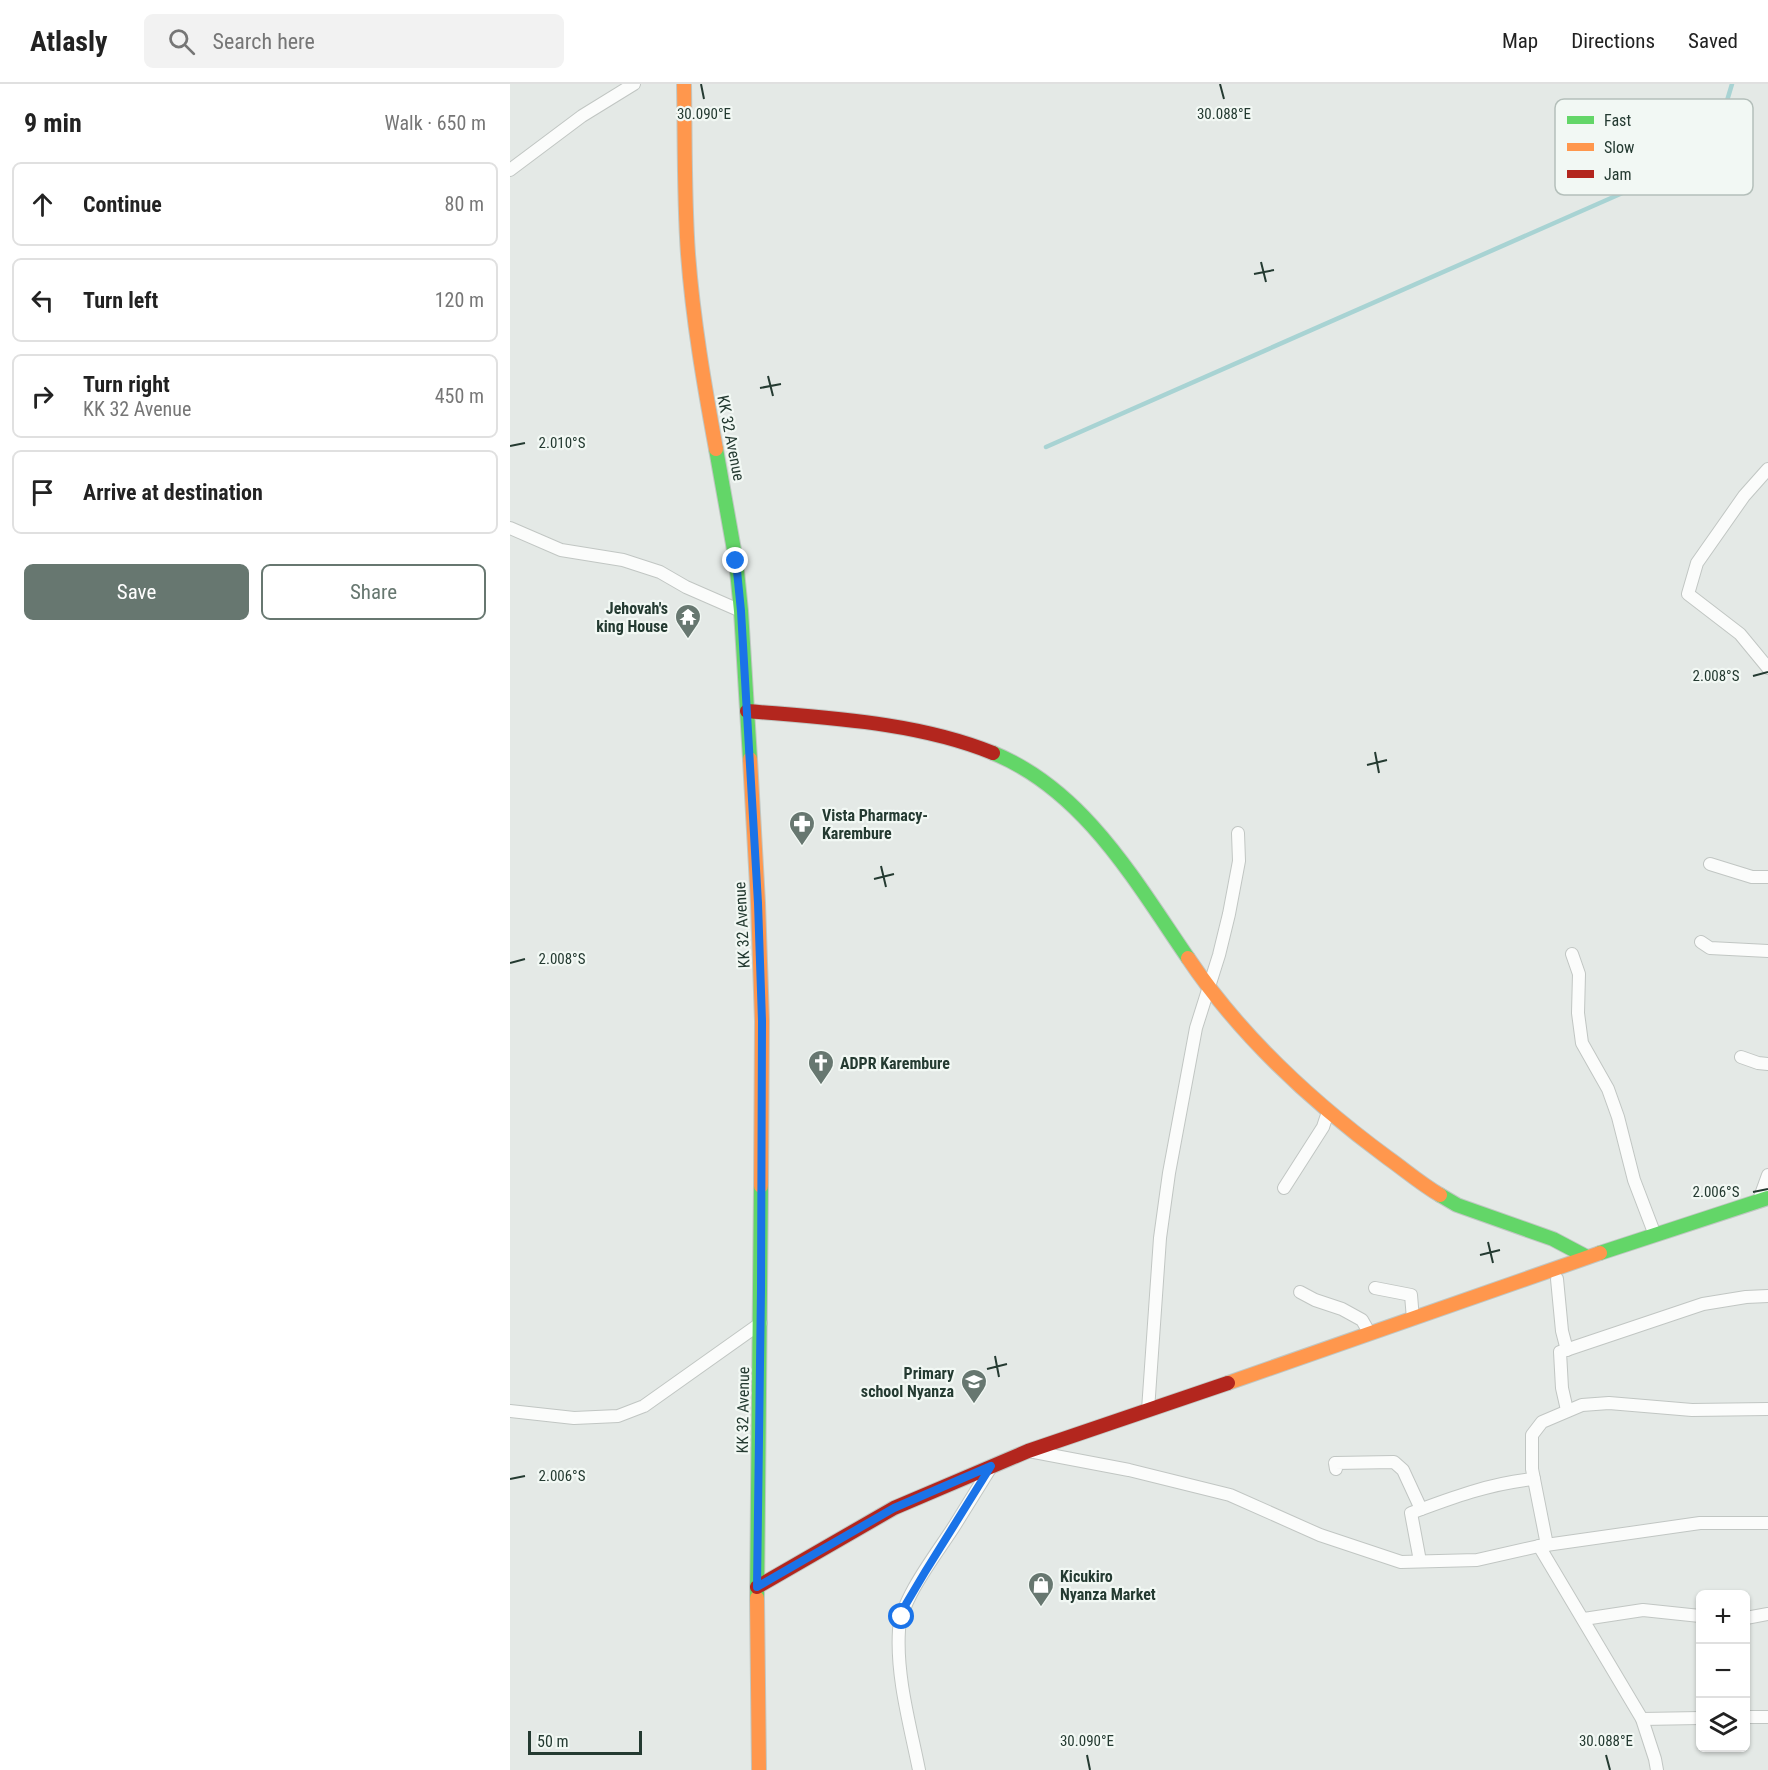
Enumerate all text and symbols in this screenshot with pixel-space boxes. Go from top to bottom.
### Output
search box [144,14,564,68]
text: Atlasly [30,25,108,58]
icon: search [165,25,198,58]
text: Search here [213,29,315,54]
text: Map [1502,29,1538,53]
text: Directions [1571,29,1655,53]
text: Saved [1688,29,1738,53]
legend [1555,99,1753,195]
text: 30.090°E [677,105,731,123]
text: 30.088°E [1197,105,1251,123]
text: 9 min [24,108,82,138]
text: Walk · 650 m [385,111,486,135]
text: Fast [1604,111,1631,130]
text: Slow [1604,138,1634,157]
text: Jam [1604,165,1631,184]
icon: ahead [26,188,59,221]
text: Continue [83,192,162,217]
text: 80 m [445,192,484,216]
icon: left [26,284,59,317]
text: Turn left [83,288,158,313]
text: 120 m [435,288,484,312]
text: Turn right [83,372,170,397]
icon: right [26,380,59,413]
text: 450 m [435,384,484,408]
street label: KK 32 Avenue [713,394,749,482]
text: KK 32 Avenue [83,397,191,421]
text: 2.010°S [539,434,586,452]
icon: arrive [26,476,59,509]
text: Arrive at destination [83,480,263,505]
route end [722,547,748,573]
button: Save [24,564,249,620]
button: Share [261,564,486,620]
place label: Jehovah's king House [596,599,668,636]
temple icon: Jehovah's king House [673,602,703,640]
text: 2.008°S [1693,667,1740,685]
place label: Vista Pharmacy- Karembure [822,806,928,843]
pharmacy icon: Vista Pharmacy- Karembure [787,809,817,847]
street label: KK 32 Avenue [730,881,754,969]
text: 2.008°S [539,950,586,968]
church icon: ADPR Karembure [806,1048,836,1086]
place label: ADPR Karembure [840,1054,950,1073]
text: 2.006°S [1693,1183,1740,1201]
place label: Primary school Nyanza [861,1364,954,1401]
street label: KK 32 Avenue [733,1367,753,1453]
school or university icon: Primary school Nyanza [959,1367,989,1405]
text: 2.006°S [539,1467,586,1485]
place label: Kicukiro Nyanza Market [1060,1567,1156,1604]
shop icon: Kicukiro Nyanza Market [1026,1570,1056,1608]
map controls [1696,1590,1750,1752]
button: + [1696,1590,1750,1644]
route start [888,1603,914,1629]
button: − [1696,1644,1750,1698]
button: layers [1696,1698,1750,1752]
scale bar [528,1728,642,1756]
text: 50 m [537,1732,569,1751]
text: 30.090°E [1060,1732,1114,1750]
text: 30.088°E [1579,1732,1633,1750]

